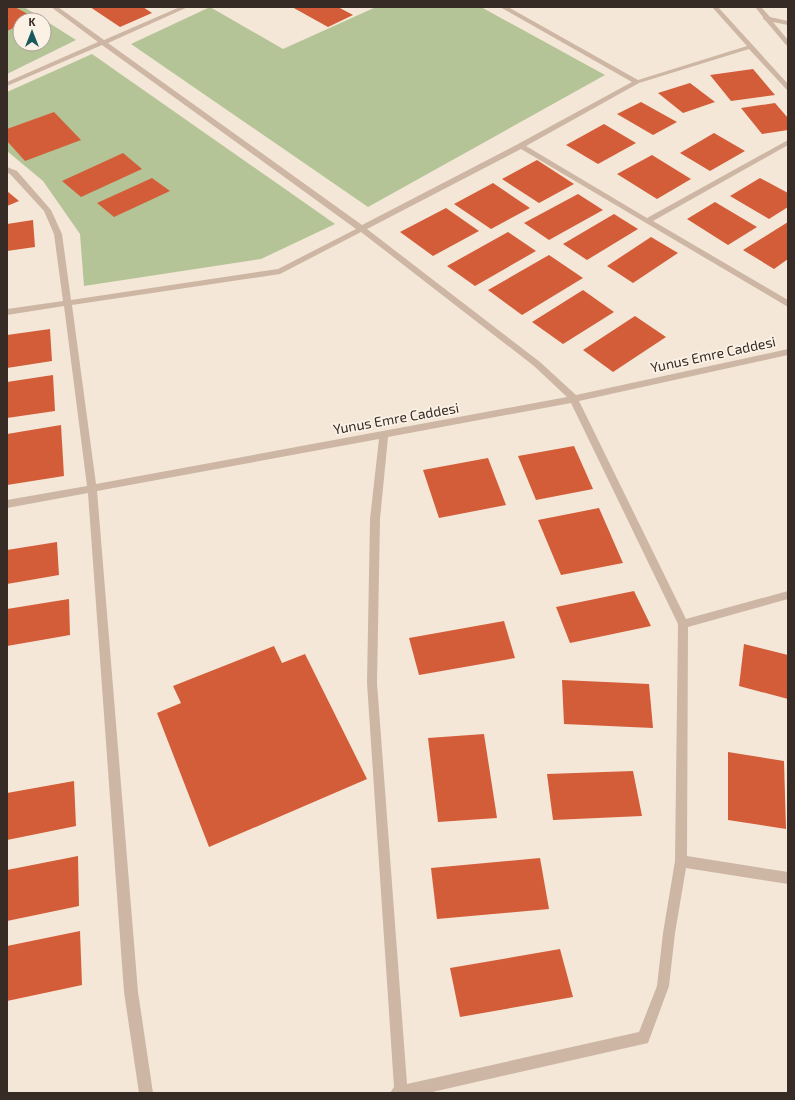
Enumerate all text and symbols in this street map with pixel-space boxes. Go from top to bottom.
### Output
north arrow [12,12,52,52]
text: K [29,15,36,28]
street label: Yunus Emre Caddesi [649,332,777,376]
street label: Yunus Emre Caddesi [332,399,460,437]

